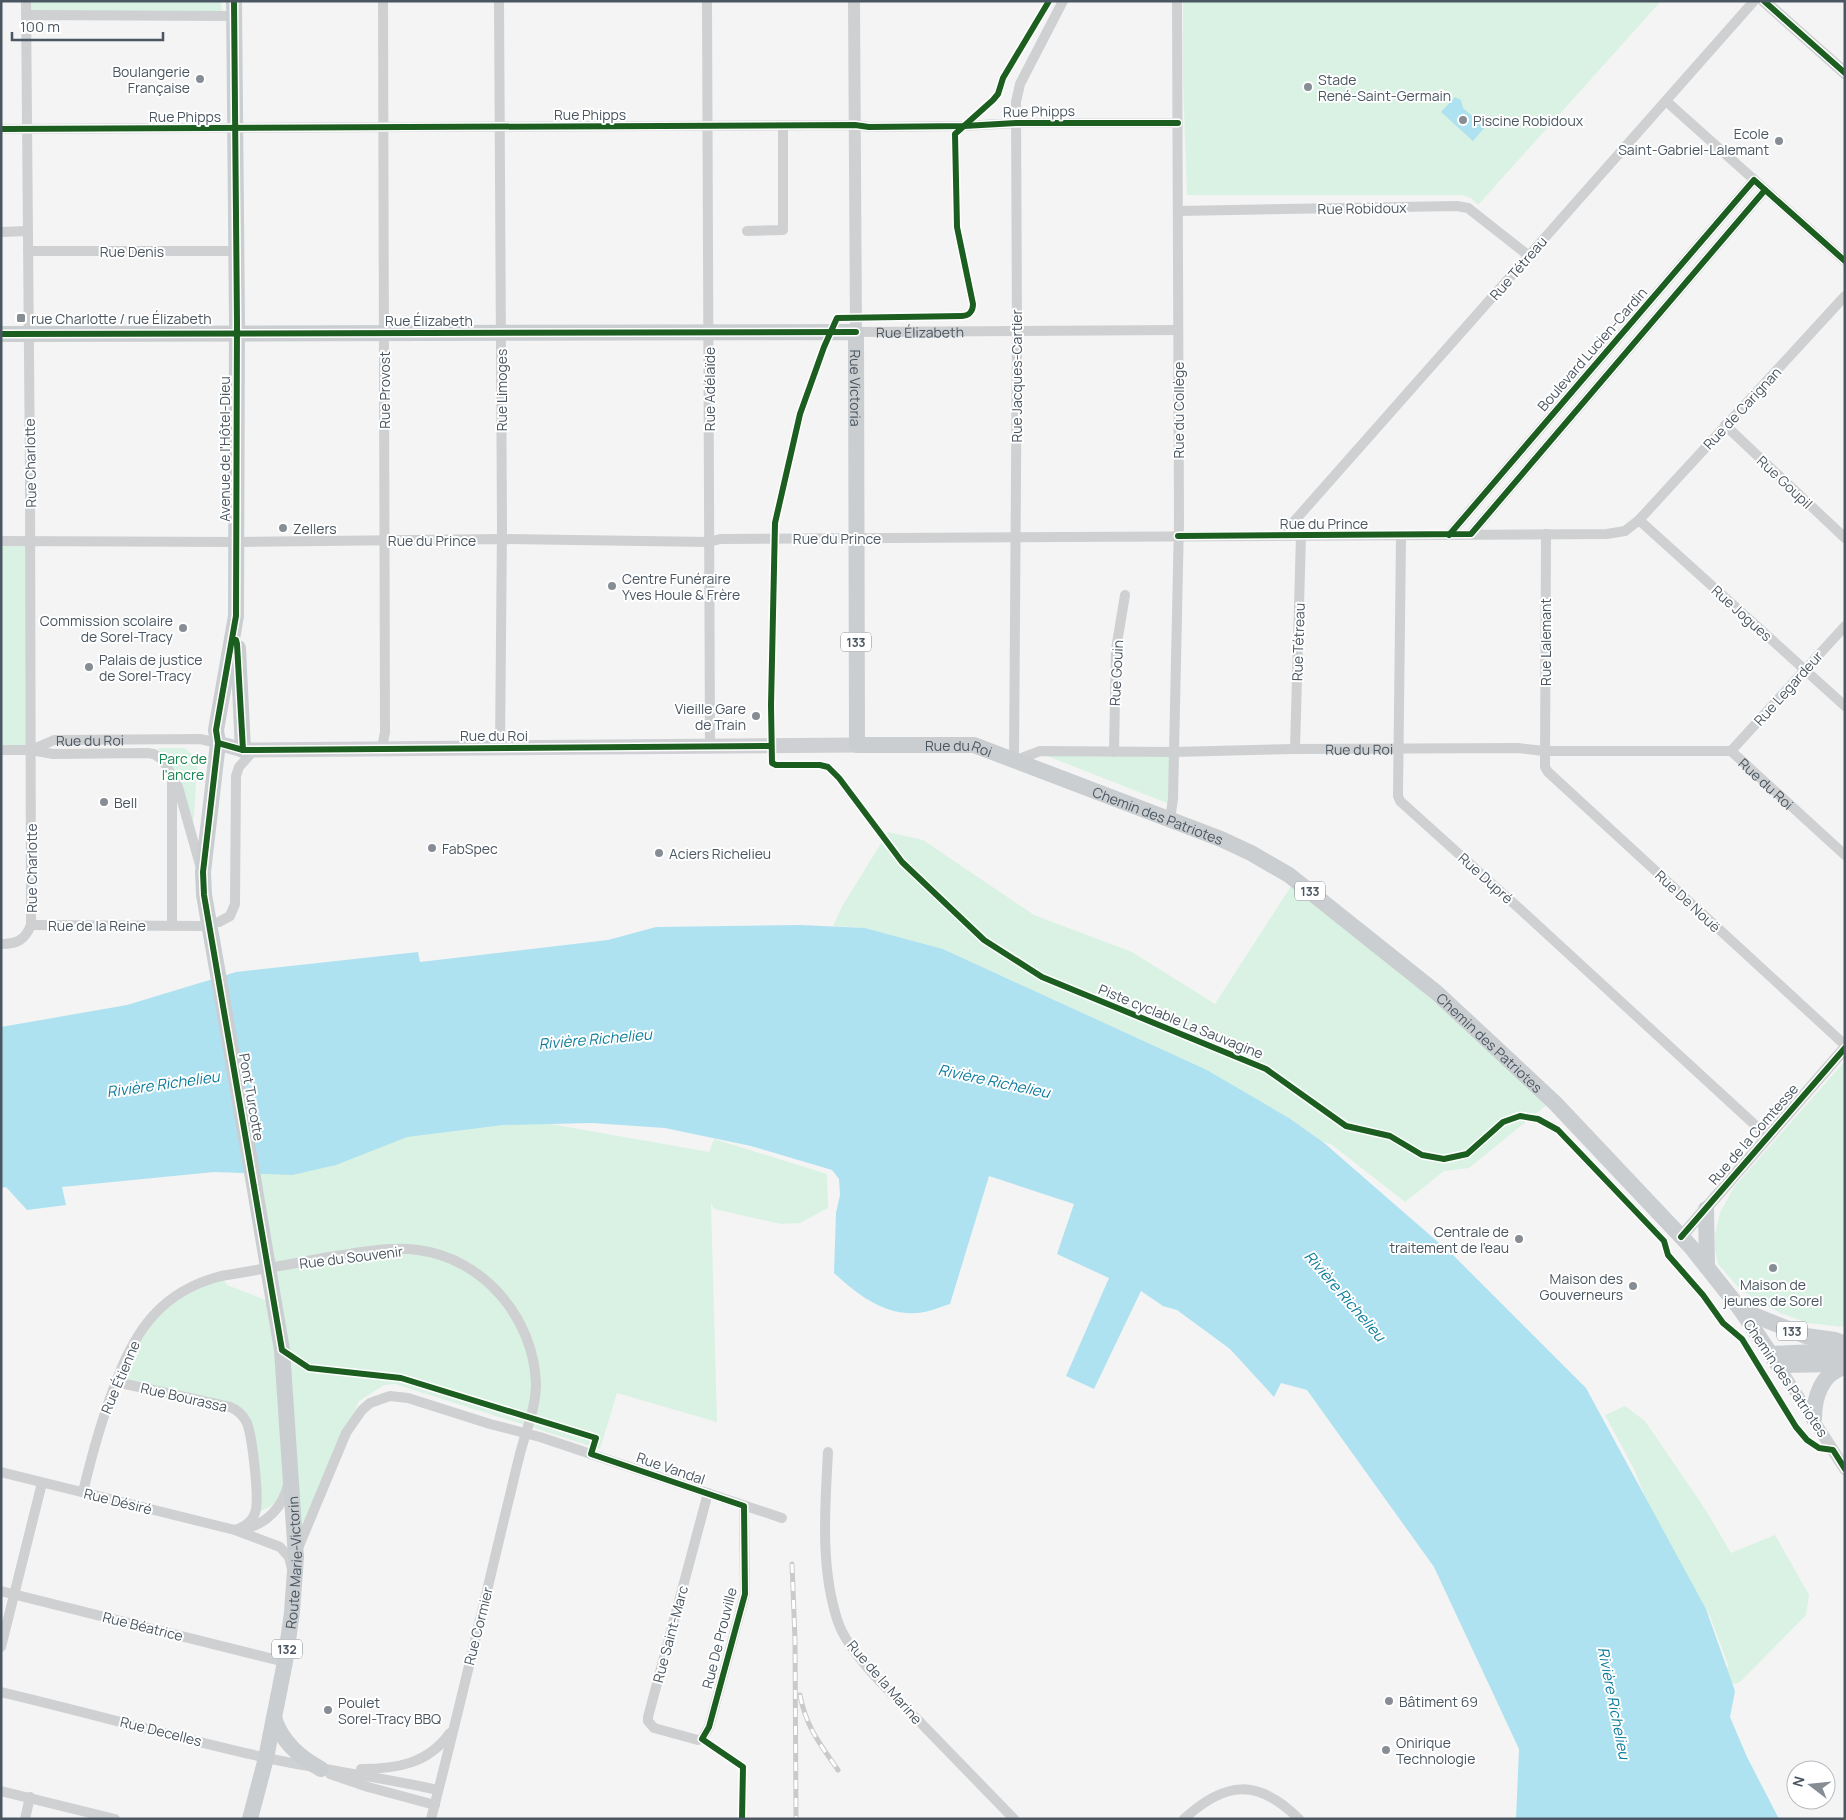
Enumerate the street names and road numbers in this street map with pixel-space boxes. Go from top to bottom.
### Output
street label: Rue Phipps [1003,101,1075,121]
street label: Rue Phipps [554,105,626,124]
street label: Rue Phipps [149,107,221,126]
street label: Rue Robidoux [1317,198,1407,218]
street label: Rue Tétreau [1485,232,1551,304]
street label: Rue Denis [100,242,164,261]
street label: Boulevard Lucien-Cardin [1533,283,1651,415]
street label: Rue Jacques-Cartier [1007,309,1026,443]
street label: Rue Élizabeth [385,311,473,330]
street label: Rue Élizabeth [876,322,964,341]
street label: Rue Adélaïde [700,347,719,431]
street label: Rue Limoges [492,349,511,431]
street label: Rue Victoria [847,349,866,427]
street label: Rue Provost [375,351,394,429]
street label: Rue du Collège [1169,361,1188,459]
street label: Rue de Carignan [1699,363,1785,453]
street label: Avenue de l'Hôtel-Dieu [215,376,234,522]
street label: Rue Charlotte [20,418,40,508]
street label: Rue Goupil [1753,451,1817,513]
street label: Rue du Prince [1280,514,1368,533]
street label: Rue du Prince [793,529,881,548]
street label: Rue du Prince [388,531,476,550]
street label: Rue Jogues [1708,581,1776,645]
street label: Rue Lalemant [1536,598,1555,686]
street label: Rue Tétreau [1287,603,1309,681]
road number: 133 [841,632,871,652]
street label: Rue Gouin [1105,639,1127,707]
street label: Rue Legardeur [1749,647,1827,729]
street label: Rue du Roi [460,726,528,745]
street label: Rue du Roi [56,730,124,749]
street label: Rue du Roi [925,736,995,761]
street label: Rue du Roi [1325,739,1393,758]
street label: Rue du Roi [1735,753,1798,813]
street label: Chemin des Patriotes [1090,782,1226,849]
street label: Rue Charlotte [22,823,41,913]
street label: Rue Dupré [1455,848,1517,908]
street label: Rue De Nouë [1651,866,1725,936]
road number: 133 [1295,881,1325,900]
street label: Rue de la Reine [48,916,146,935]
street label: Piste cyclable La Sauvagine [1096,979,1266,1063]
street label: Chemin des Patriotes [1433,988,1547,1096]
street label: Pont Turcotte [235,1052,269,1142]
street label: Rue de la Comtesse [1704,1080,1802,1188]
street label: Rue du Souvenir [298,1241,404,1273]
street label: Chemin des Patriotes [1739,1315,1833,1441]
road number: 133 [1777,1322,1807,1340]
street label: Rue Étienne [96,1338,144,1416]
street label: Rue Bourassa [139,1378,229,1416]
street label: Rue Vandal [634,1447,708,1489]
street label: Rue Désiré [82,1483,154,1519]
street label: Route Marie-Victorin [280,1496,306,1630]
street label: Rue Saint-Marc [648,1583,692,1685]
street label: Rue Cormier [459,1585,497,1667]
street label: Rue De Prouville [697,1585,741,1691]
street label: Rue Béatrice [101,1607,185,1645]
street label: Rue de la Marine [843,1636,927,1728]
road number: 132 [272,1640,302,1658]
street label: Rue Decelles [118,1712,204,1750]

